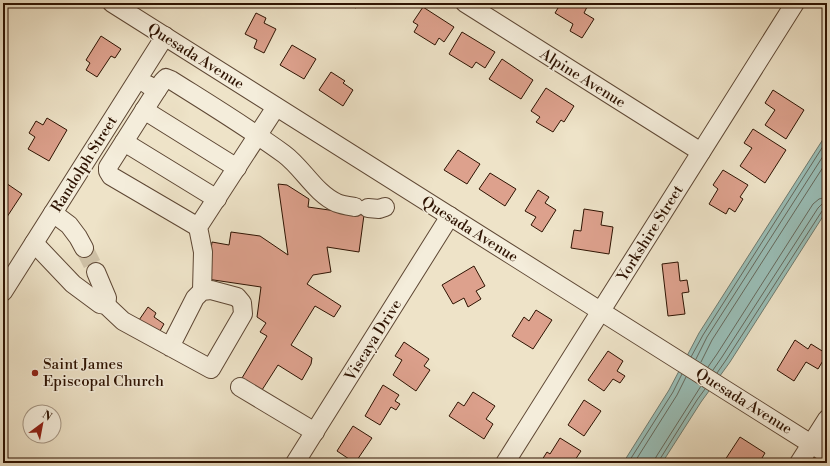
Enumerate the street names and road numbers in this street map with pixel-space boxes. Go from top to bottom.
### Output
street label: Quesada Avenue [144,19,248,94]
street label: Alpine Avenue [536,44,629,112]
street label: Randolph Street [47,112,122,216]
street label: Yorkshire Street [613,181,688,286]
street label: Quesada Avenue [418,192,522,267]
street label: Viscaya Drive [340,296,406,385]
street label: Quesada Avenue [692,364,796,439]

